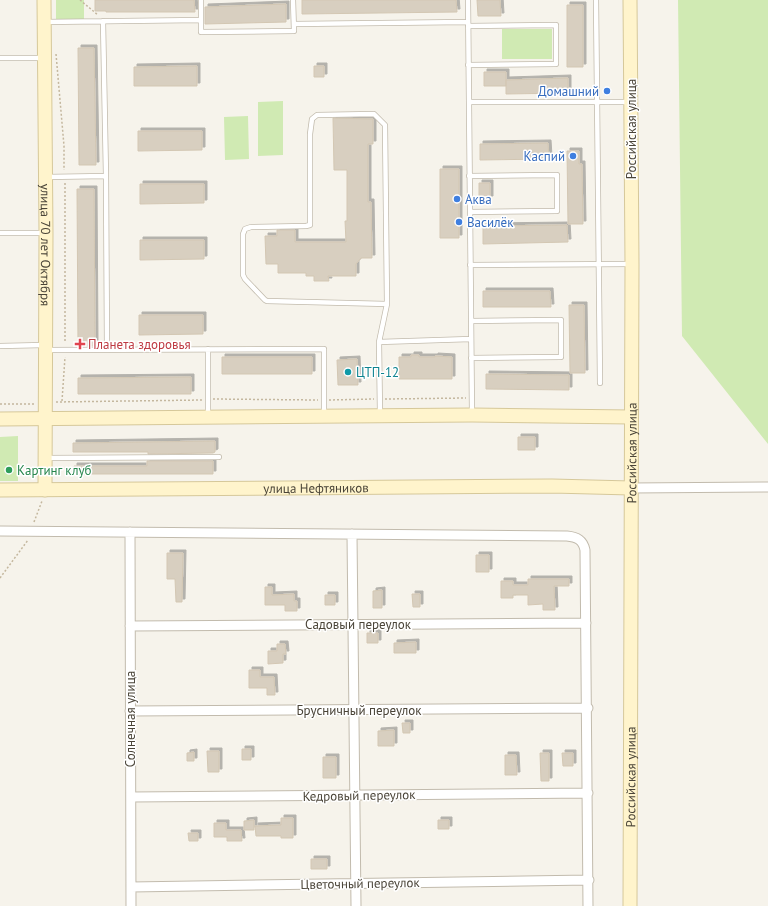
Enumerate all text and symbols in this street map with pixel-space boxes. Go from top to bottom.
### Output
street label: Российская улица [623,79,640,179]
place label: Домашний [538,83,599,100]
marker: Домашний [602,86,612,96]
place label: Каспий [524,148,565,165]
marker: Каспий [568,151,578,161]
street label: улица 70 лет Октября [37,184,54,306]
place label: Аква [465,191,492,208]
marker: Аква [452,194,462,204]
place label: Василёк [467,214,514,231]
marker: Василёк [454,217,464,227]
place label: Планета здоровья [88,336,191,353]
marker: Планета здоровья [75,339,85,349]
place label: ЦТП-12 [356,364,399,381]
marker: ЦТП-12 [343,367,353,377]
street label: Российская улица [623,403,641,503]
place label: Картинг клуб [17,462,92,479]
marker: Картинг клуб [4,465,14,475]
street label: улица Нефтяников [263,479,369,497]
street label: Садовый переулок [305,616,412,633]
street label: Солнечная улица [122,671,139,767]
street label: Брусничный переулок [296,702,422,719]
street label: Российская улица [622,727,640,827]
street label: Кедровый переулок [303,786,416,805]
street label: Цветочный переулок [300,874,420,893]

